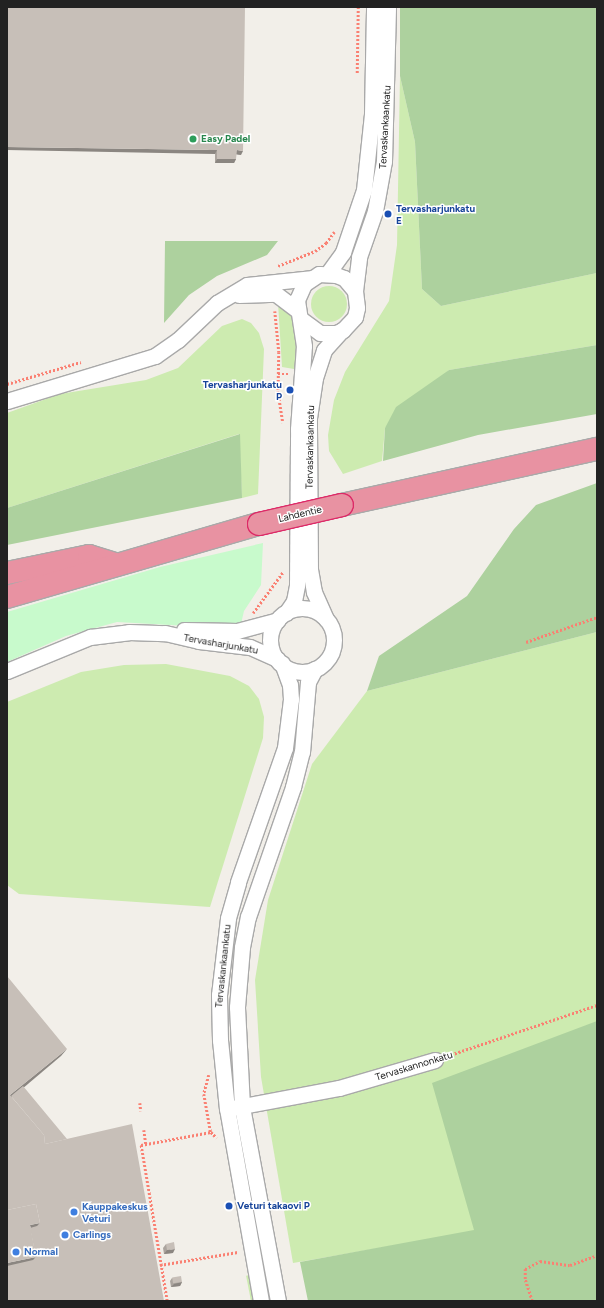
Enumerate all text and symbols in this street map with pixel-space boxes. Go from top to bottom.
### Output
street label: Tervaskankaankatu [377,85,393,169]
place label: Easy Padel [201,133,250,145]
marker: Easy Padel [188,134,198,144]
place label: Tervasharjunkatu E [396,202,475,226]
marker: Tervasharjunkatu E [383,209,393,219]
place label: Tervasharjunkatu P [203,378,282,402]
marker: Tervasharjunkatu P [285,385,295,395]
street label: Tervaskankaankatu [303,405,317,489]
street label: Lahdentie [277,503,323,525]
street label: Tervasharjunkatu [183,632,259,656]
street label: Tervaskankaankatu [213,924,233,1008]
street label: Tervaskannonkatu [374,1049,454,1083]
place label: Kauppakeskus Veturi [82,1200,148,1224]
place label: Veturi takaovi P [237,1200,310,1212]
marker: Veturi takaovi P [224,1201,234,1211]
marker: Kauppakeskus Veturi [69,1207,79,1217]
place label: Carlings [73,1229,111,1241]
marker: Carlings [60,1230,70,1240]
place label: Normal [24,1246,58,1258]
marker: Normal [11,1247,21,1257]

